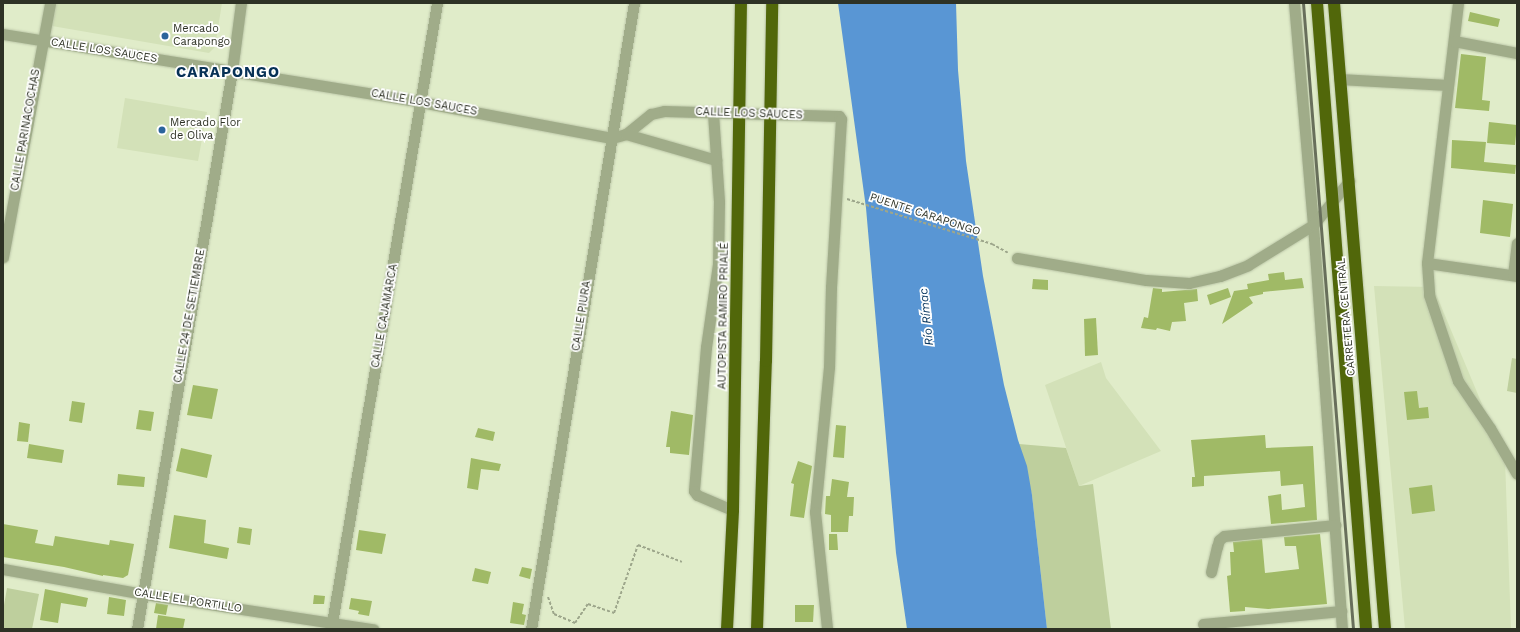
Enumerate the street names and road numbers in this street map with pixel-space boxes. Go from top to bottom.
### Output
street label: CALLE LOS SAUCES [50,36,158,66]
street label: CALLE PARINACOCHAS [9,68,43,192]
street label: CALLE LOS SAUCES [370,87,478,119]
street label: CALLE LOS SAUCES [695,106,803,122]
street label: PUENTE CARAPONGO [868,191,982,239]
street label: AUTOPISTA RAMIRO PRIALÉ [716,242,732,390]
street label: CALLE 24 DE SETIEMBRE [172,248,208,384]
street label: CARRETERA CENTRAL [1335,257,1359,377]
street label: CALLE CAJAMARCA [369,263,401,369]
street label: CALLE PIURA [570,280,594,352]
street label: CALLE EL PORTILLO [133,586,243,616]

